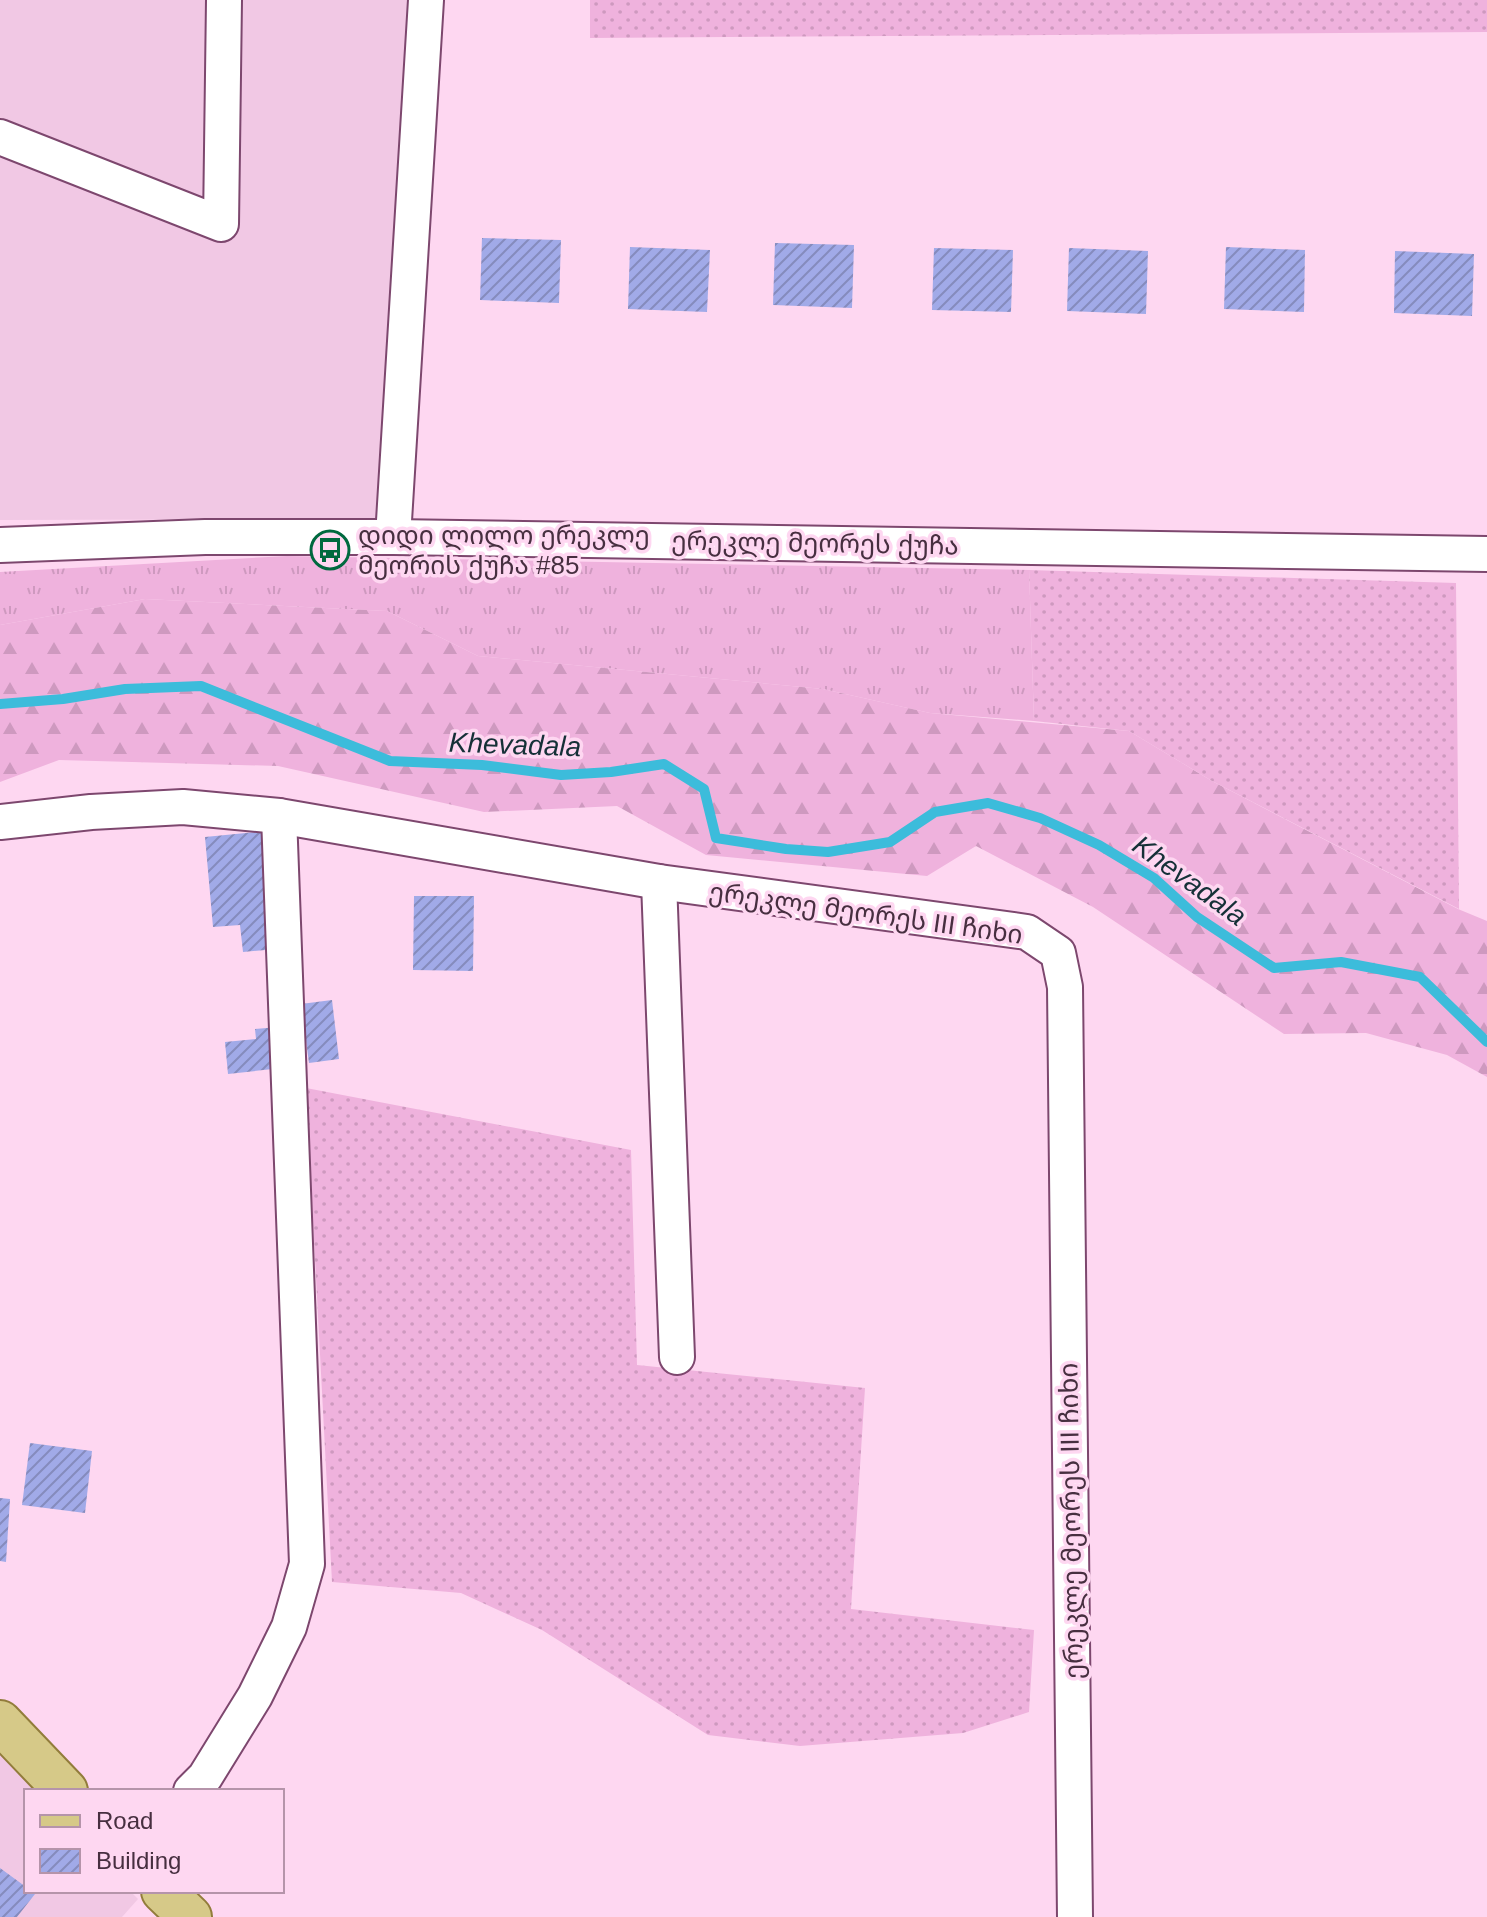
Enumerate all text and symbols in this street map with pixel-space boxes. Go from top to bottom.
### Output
place label: დიდი ლილო ერეკლე მეორის ქუჩა #85 [358,520,650,580]
street label: ერეკლე მეორეს ქუჩა [671,525,959,562]
bus stop icon: დიდი ლილო ერეკლე მეორის ქუჩა #85 [309,529,351,571]
water label: Khevadala [448,727,582,762]
water label: Khevadala [1127,829,1252,932]
street label: ერეკლე მეორეს III ჩიხი [707,876,1025,951]
street label: ერეკლე მეორეს III ჩიხი [1053,1363,1090,1679]
legend [24,1789,284,1893]
text: Road [96,1807,153,1834]
text: Building [96,1847,181,1874]

